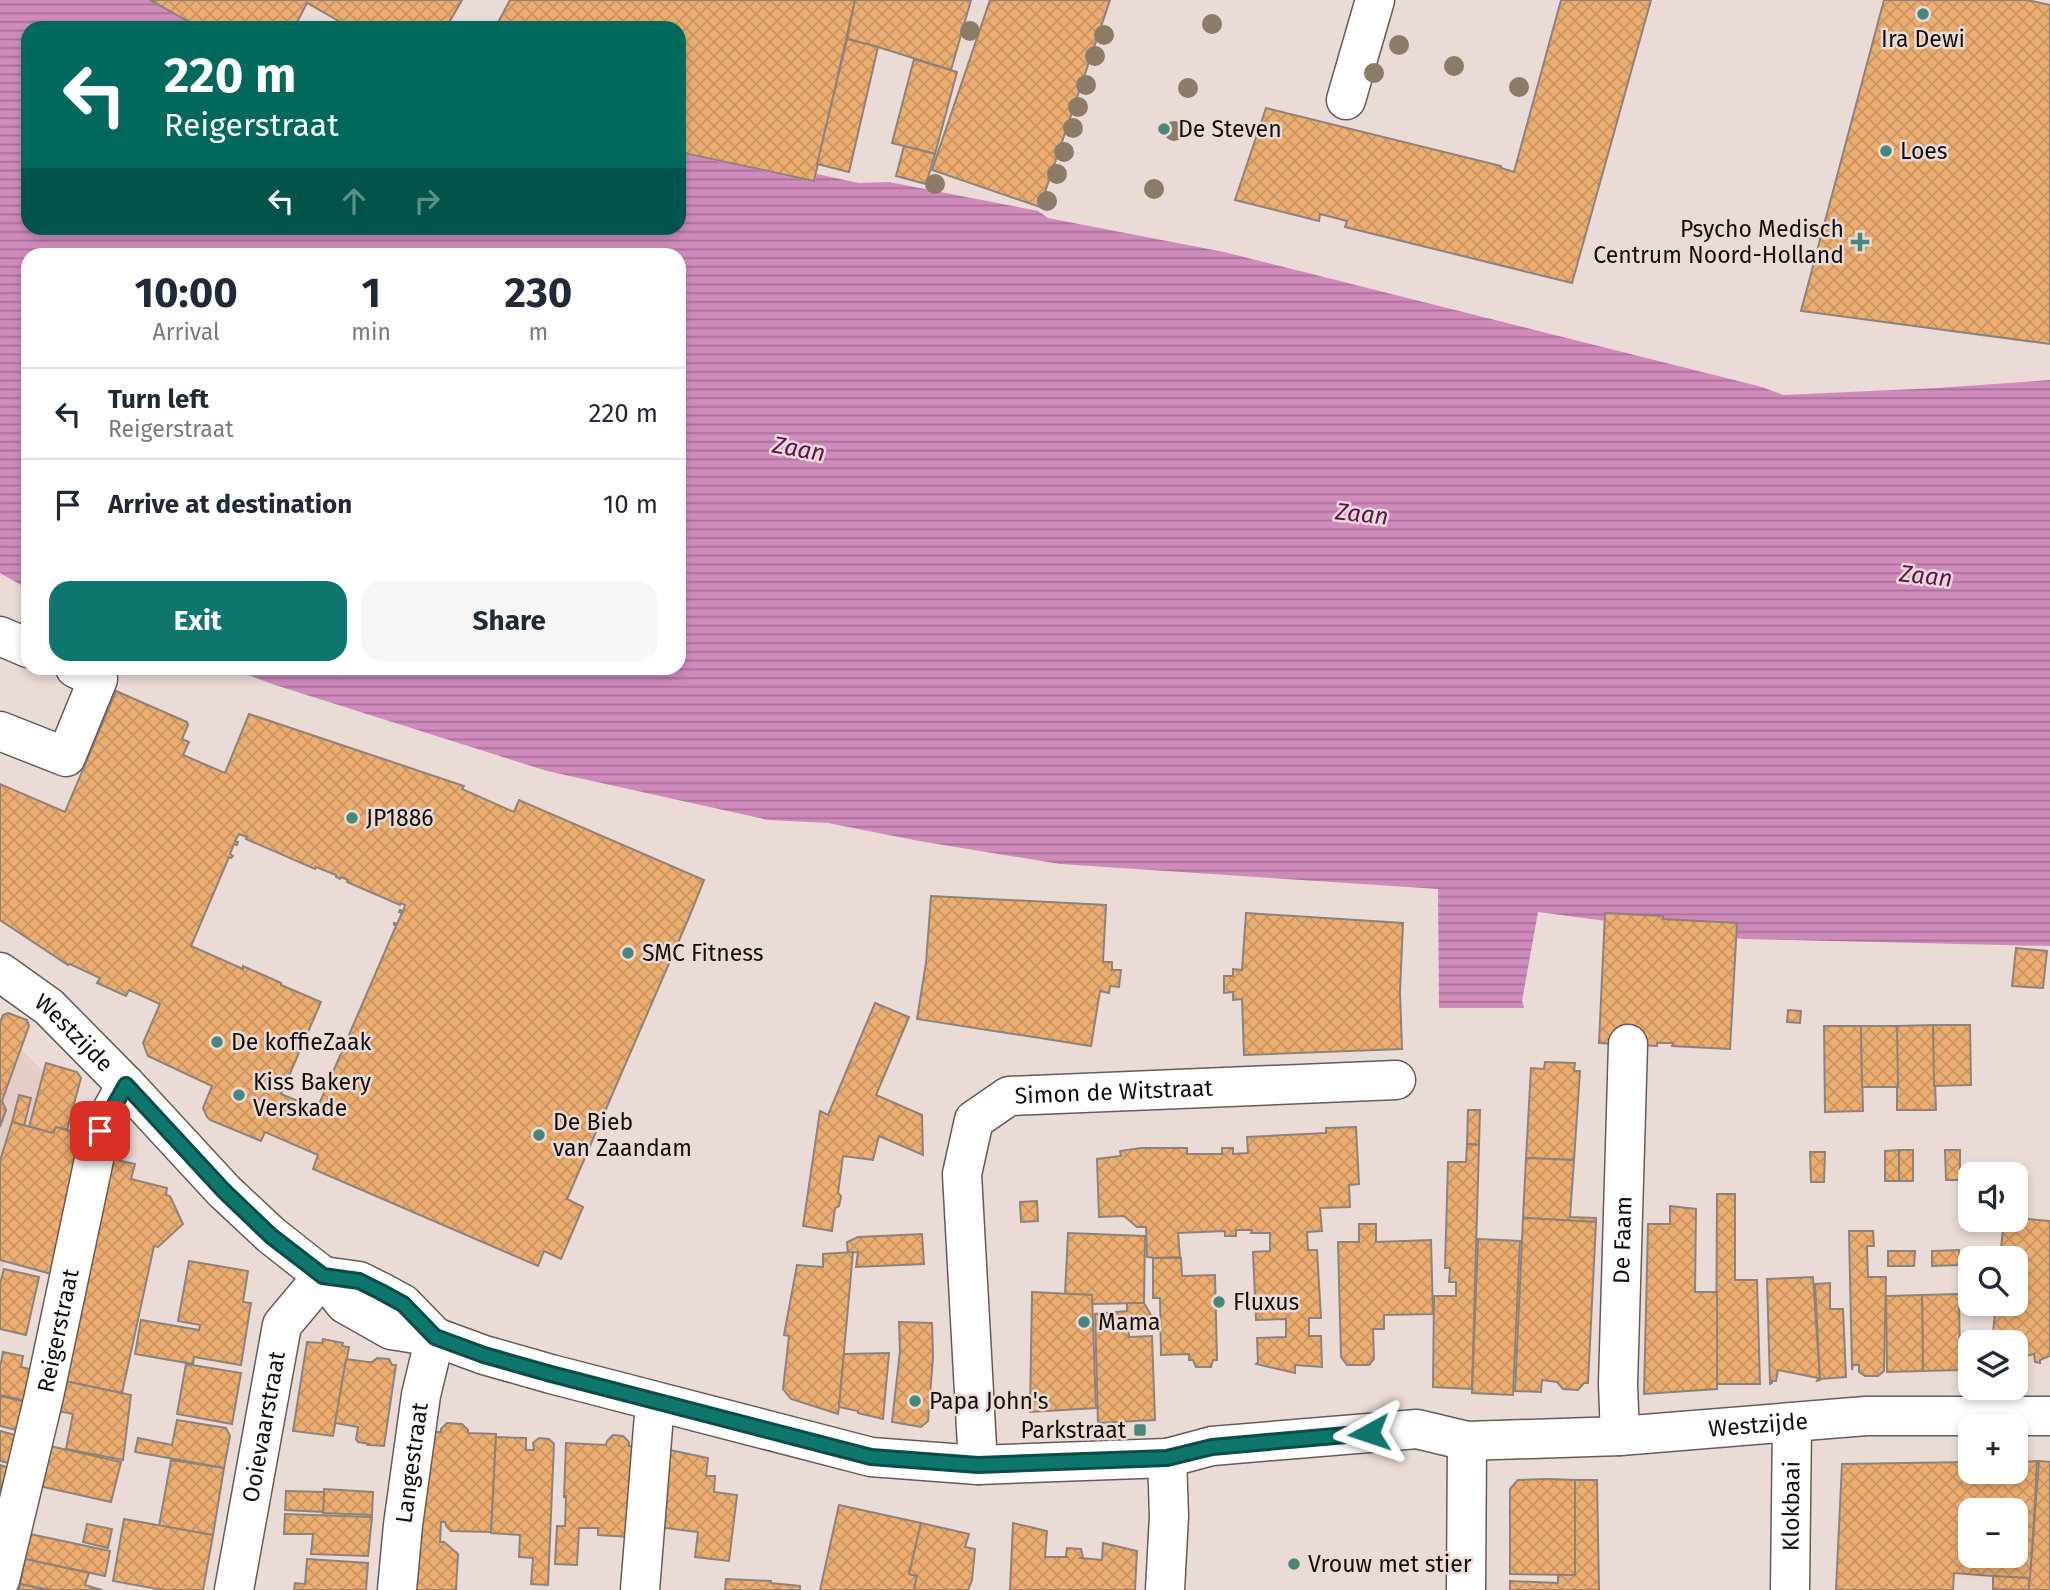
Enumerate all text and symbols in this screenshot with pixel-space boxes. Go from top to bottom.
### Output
marker: Ira Dewi [1915,6,1931,22]
place label: Ira Dewi [1881,25,1965,53]
text: 220 m [164,46,296,105]
icon: left [49,49,140,140]
text: Reigerstraat [164,106,339,144]
place label: De Steven [1178,115,1282,143]
marker: De Steven [1156,121,1172,137]
place label: Loes [1900,137,1948,165]
marker: Loes [1878,143,1894,159]
icon: left [262,182,300,220]
icon: ahead [335,182,373,220]
icon: right [408,182,446,220]
place label: Psycho Medisch Centrum Noord-Holland [1593,215,1844,269]
marker: Psycho Medisch Centrum Noord-Holland [1850,232,1870,252]
text: 10:00 [135,268,238,318]
text: 1 [361,268,381,318]
text: 230 [505,268,572,318]
text: Arrival [152,318,220,346]
text: min [351,318,391,346]
text: m [529,318,548,346]
text: Turn left [108,384,209,415]
icon: left [49,395,87,433]
text: 220 m [589,398,658,429]
text: Reigerstraat [108,415,234,443]
water label: Zaan [769,430,828,467]
icon: arrive [49,486,87,524]
text: Arrive at destination [108,489,352,520]
text: 10 m [603,489,658,520]
water label: Zaan [1333,497,1390,531]
water label: Zaan [1897,559,1954,593]
button: Exit [49,581,347,661]
button: Share [361,581,658,661]
place label: JP1886 [366,804,434,832]
marker: JP1886 [344,810,360,826]
place label: SMC Fitness [642,939,764,967]
marker: SMC Fitness [620,945,636,961]
street label: Westzijde [29,987,119,1078]
place label: De koffieZaak [231,1028,371,1056]
marker: De koffieZaak [209,1034,225,1050]
place label: Kiss Bakery Verskade [253,1068,372,1122]
street label: Simon de Witstraat [1014,1074,1214,1110]
marker: Kiss Bakery Verskade [231,1087,247,1103]
pin [70,1101,130,1161]
place label: De Bieb van Zaandam [553,1108,692,1162]
icon: arrive [81,1112,119,1150]
marker: De Bieb van Zaandam [531,1127,547,1143]
map controls [1958,1162,2028,1568]
button: sound [1958,1162,2028,1232]
street label: De Faam [1607,1196,1638,1285]
button: search [1958,1246,2028,1316]
street label: Reigerstraat [31,1266,85,1395]
place label: Fluxus [1233,1288,1299,1316]
marker: Fluxus [1211,1294,1227,1310]
place label: Mama [1098,1308,1161,1336]
marker: Mama [1076,1314,1092,1330]
button: layers [1958,1330,2028,1400]
street label: Ooievaarstraat [236,1348,291,1504]
place label: Papa John's [929,1387,1048,1415]
marker: Papa John's [907,1393,923,1409]
position arrow [1332,1396,1406,1470]
street label: Langestraat [389,1400,434,1525]
street label: Westzijde [1707,1407,1809,1443]
button: + [1958,1414,2028,1484]
place label: Parkstraat [1021,1416,1127,1444]
marker: Parkstraat [1132,1422,1148,1438]
street label: Klokbaai [1776,1461,1806,1551]
button: − [1958,1498,2028,1568]
place label: Vrouw met stier [1308,1550,1472,1578]
marker: Vrouw met stier [1286,1556,1302,1572]

